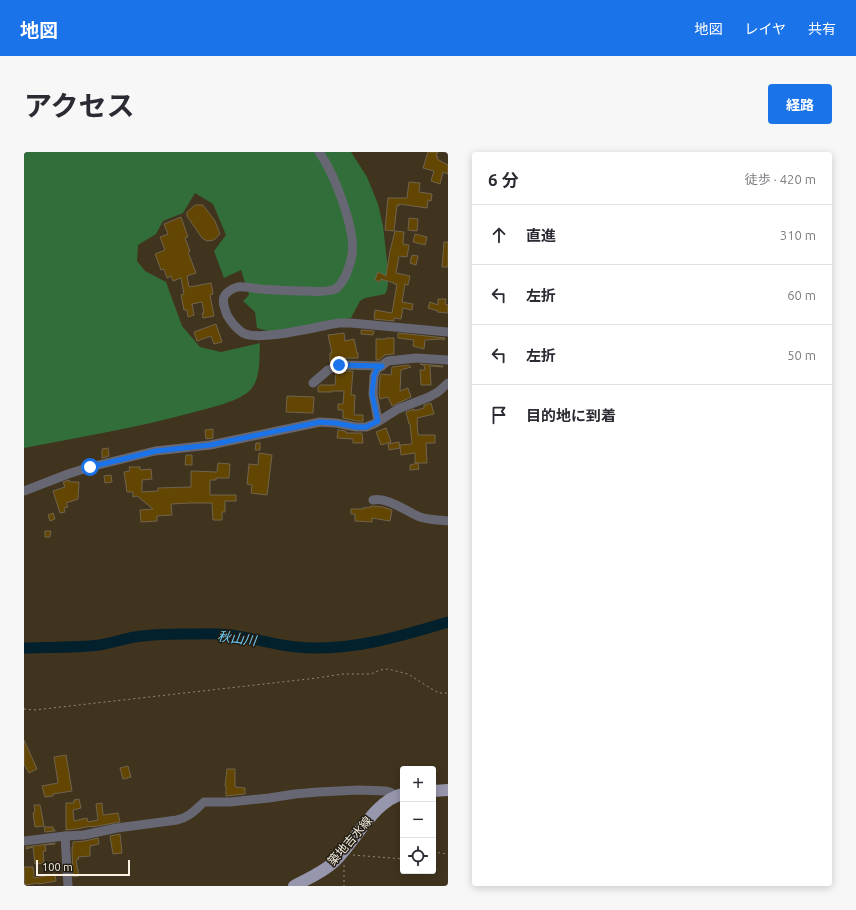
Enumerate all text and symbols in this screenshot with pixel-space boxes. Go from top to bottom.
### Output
text: 地図 [20,19,58,41]
text: 地図 [694,21,722,37]
text: レイヤ [744,21,786,37]
text: 共有 [808,21,836,37]
button: 経路 [768,84,832,124]
text: アクセス [24,90,135,121]
text: 6 分 [488,170,519,189]
text: 徒歩 · 420 m [745,172,816,186]
icon: ahead [488,224,510,246]
text: 直進 [526,227,556,244]
text: 310 m [780,228,816,242]
icon: left [488,284,510,306]
text: 左折 [526,287,556,304]
text: 60 m [787,288,816,302]
icon: left [488,344,510,366]
text: 左折 [526,347,556,364]
text: 50 m [787,348,816,362]
route end [330,356,348,374]
icon: arrive [488,404,510,426]
text: 目的地に到着 [526,407,616,424]
route start [81,458,99,476]
water label: 秋山川 [217,629,259,648]
map controls [400,766,436,874]
button: + [400,766,436,802]
button: − [400,802,436,838]
street label: 築地吉水線 [325,814,374,868]
button: locate [400,838,436,874]
scale bar [36,858,130,877]
text: 100 m [42,861,73,873]

